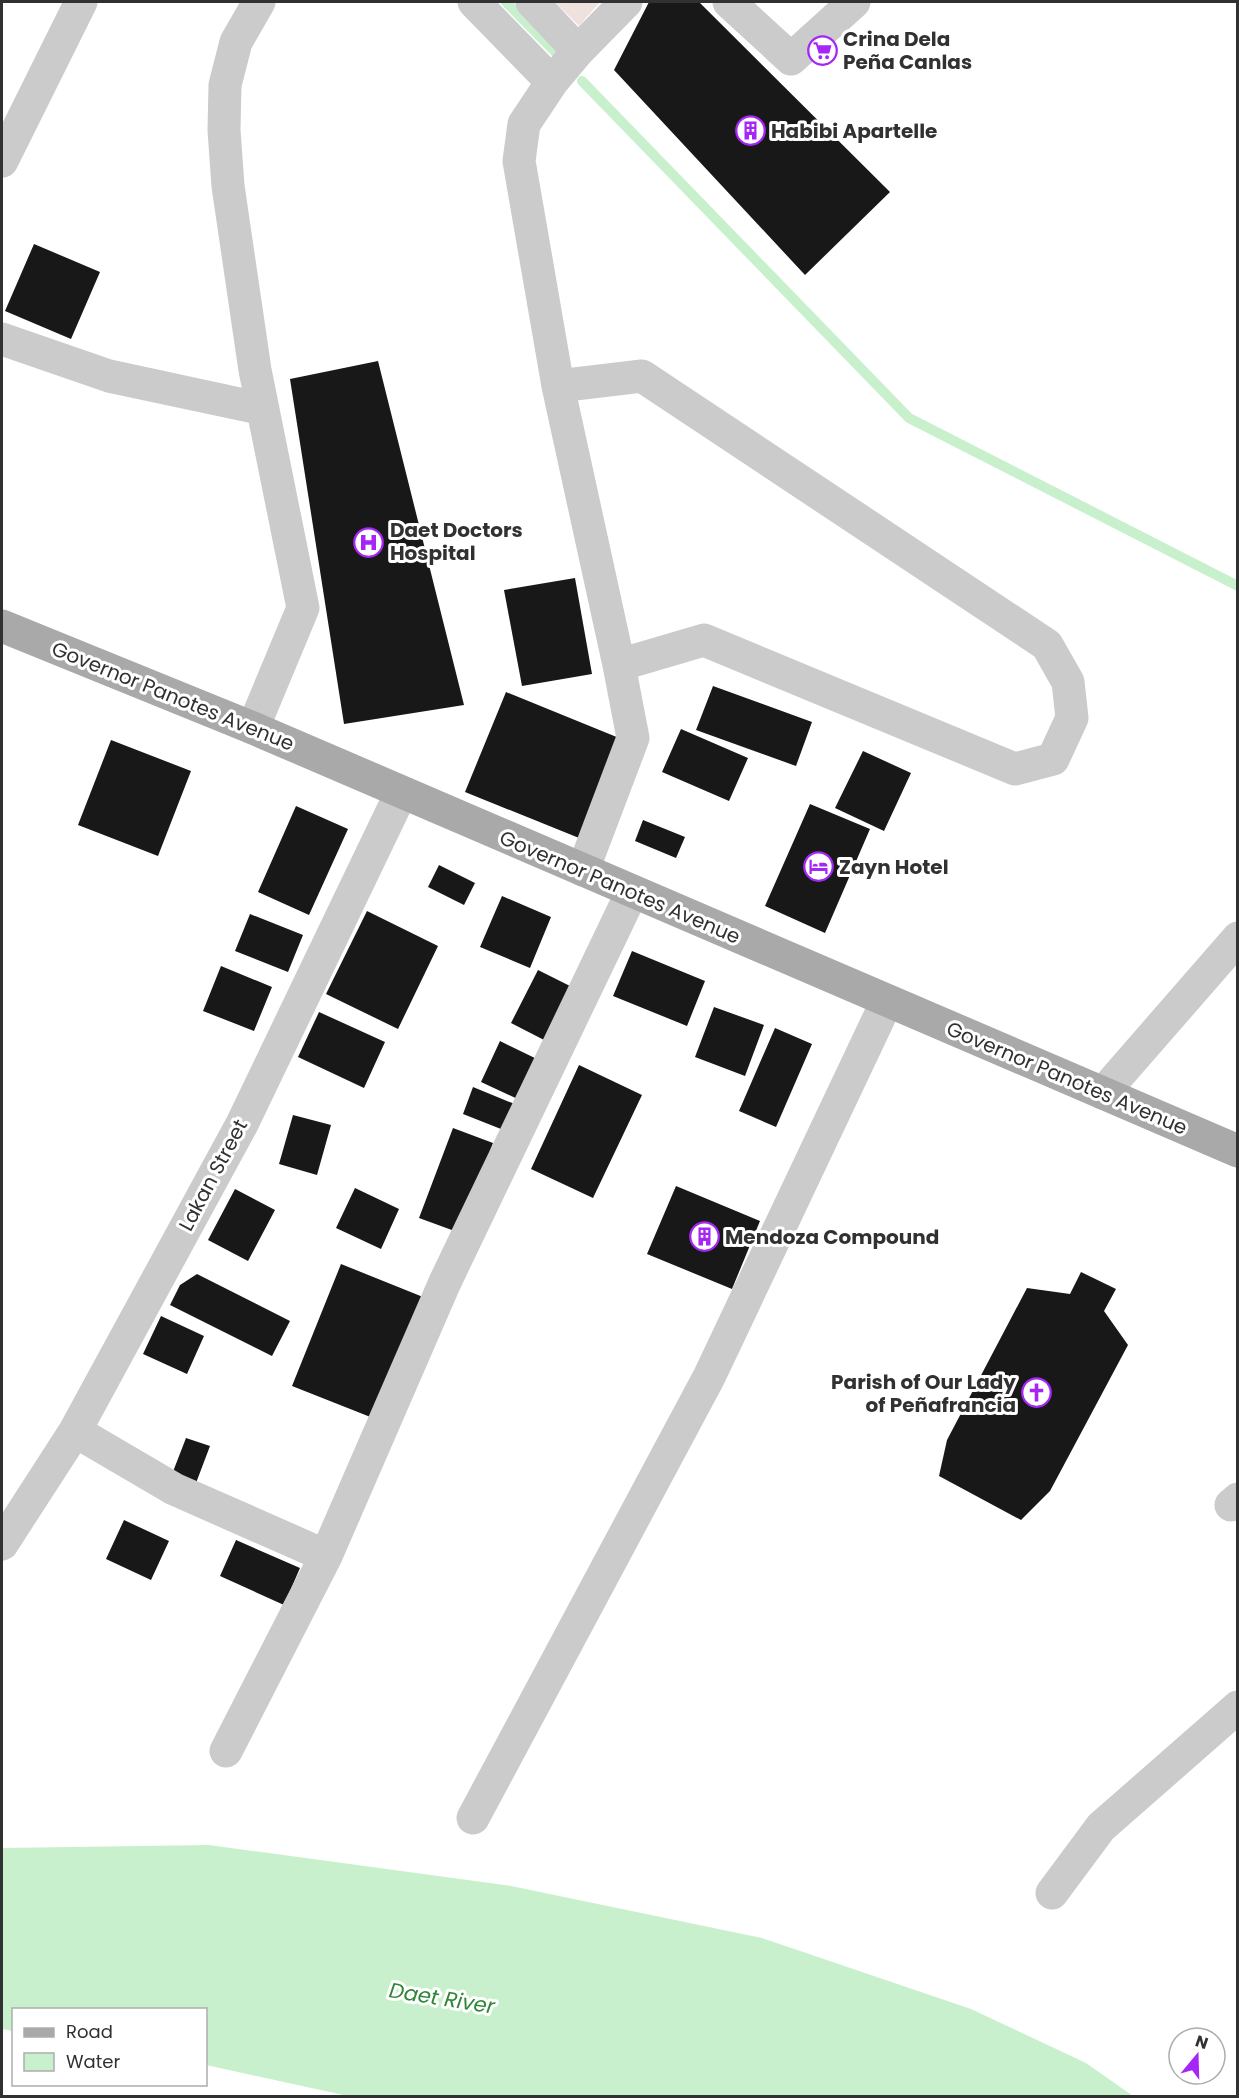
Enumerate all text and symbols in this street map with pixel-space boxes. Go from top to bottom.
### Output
place label: Crina Dela Peña Canlas [843,25,972,76]
supermarket icon: Crina Dela Peña Canlas [806,34,838,66]
building icon: Habibi Apartelle [734,115,766,147]
place label: Habibi Apartelle [771,117,937,145]
place label: Daet Doctors Hospital [390,516,523,567]
hospital icon: Daet Doctors Hospital [353,526,385,558]
street label: Governor Panotes Avenue [48,634,298,758]
street label: Governor Panotes Avenue [495,823,745,951]
hotel icon: Zayn Hotel [802,851,834,883]
place label: Zayn Hotel [839,853,949,881]
street label: Governor Panotes Avenue [942,1014,1192,1142]
street label: Lakan Street [172,1114,254,1236]
building icon: Mendoza Compound [688,1221,720,1253]
place label: Mendoza Compound [725,1223,939,1251]
place label: Parish of Our Lady of Peñafrancia [831,1368,1016,1419]
church icon: Parish of Our Lady of Peñafrancia [1021,1377,1053,1409]
water label: Daet River [387,1975,498,2021]
legend [12,2008,207,2086]
text: Road [66,2019,113,2044]
north arrow [1167,2026,1227,2086]
text: N [1192,2029,1211,2055]
text: Water [66,2049,120,2074]

